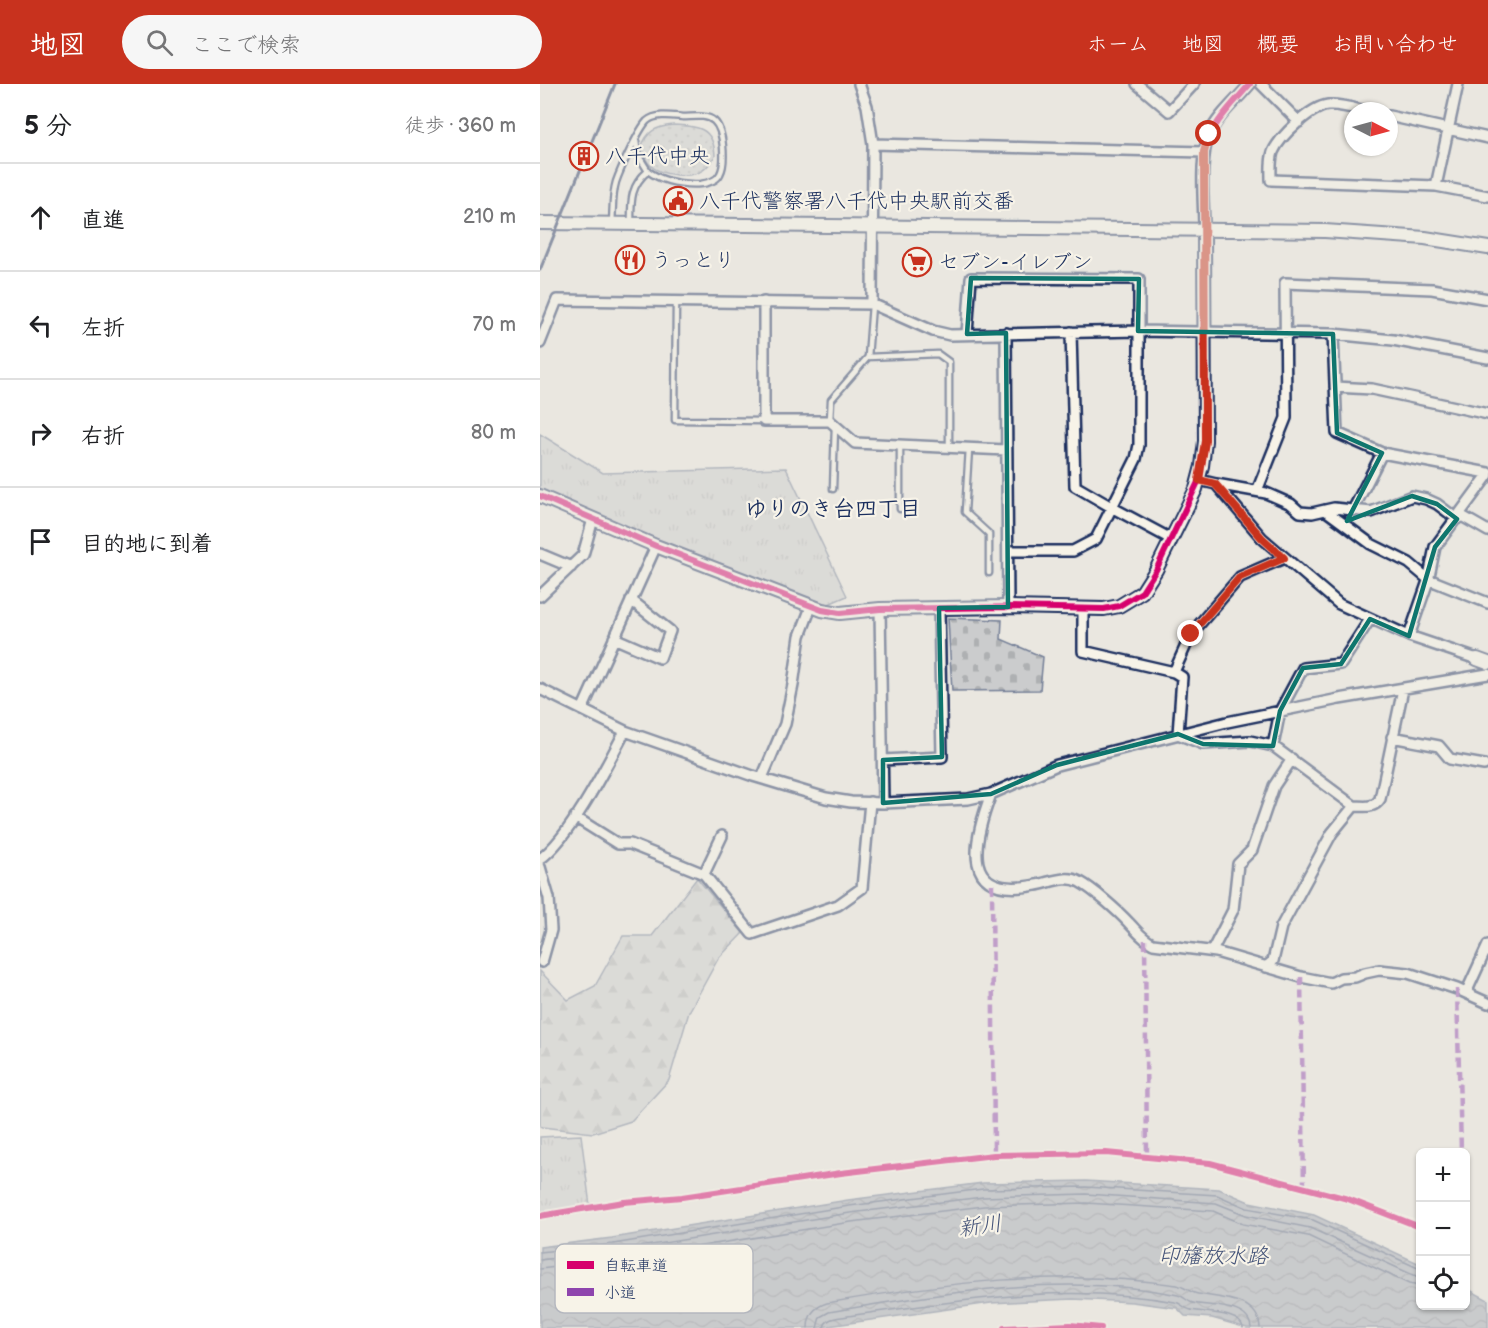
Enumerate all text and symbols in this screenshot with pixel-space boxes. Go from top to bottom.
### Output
search box [122,15,542,69]
icon: search [143,26,176,59]
text: 地図 [30,29,86,62]
text: ここで検索 [191,32,301,59]
text: ホーム [1087,32,1149,57]
text: 地図 [1182,32,1224,57]
text: 概要 [1257,32,1299,57]
text: お問い合わせ [1332,32,1458,57]
north arrow [1344,102,1398,156]
text: 5 分 [24,111,72,142]
text: 徒歩 · 360 m [405,114,516,138]
route start [1195,120,1221,146]
building icon: 八千代中央 [568,140,600,172]
place label: 八千代中央 [605,144,710,169]
public building icon: 八千代警察署八千代中央駅前交番 [662,185,694,217]
place label: 八千代警察署八千代中央駅前交番 [699,189,1014,214]
icon: ahead [24,201,57,234]
text: 210 m [463,205,516,229]
text: 直進 [81,207,125,234]
restaurant icon: うっとり [614,244,646,276]
supermarket icon: セブン-イレブン [901,246,933,278]
place label: うっとり [651,248,735,273]
place label: セブン-イレブン [938,250,1093,275]
icon: left [24,309,57,342]
text: 70 m [472,313,516,337]
text: 左折 [81,315,125,342]
icon: right [24,417,57,450]
text: 80 m [471,421,516,445]
text: 右折 [81,423,125,450]
district label: ゆりのき台四丁目 [745,496,921,523]
icon: arrive [24,525,57,558]
text: 目的地に到着 [81,531,213,558]
route end [1177,620,1203,646]
map controls [1416,1148,1470,1310]
button: + [1416,1148,1470,1202]
button: − [1416,1202,1470,1256]
water label: 新川 [957,1210,1004,1243]
water label: 印旛放水路 [1158,1243,1270,1270]
legend [555,1244,753,1313]
button: locate [1416,1256,1470,1310]
text: 自転車道 [604,1257,668,1276]
text: 小道 [604,1284,636,1303]

